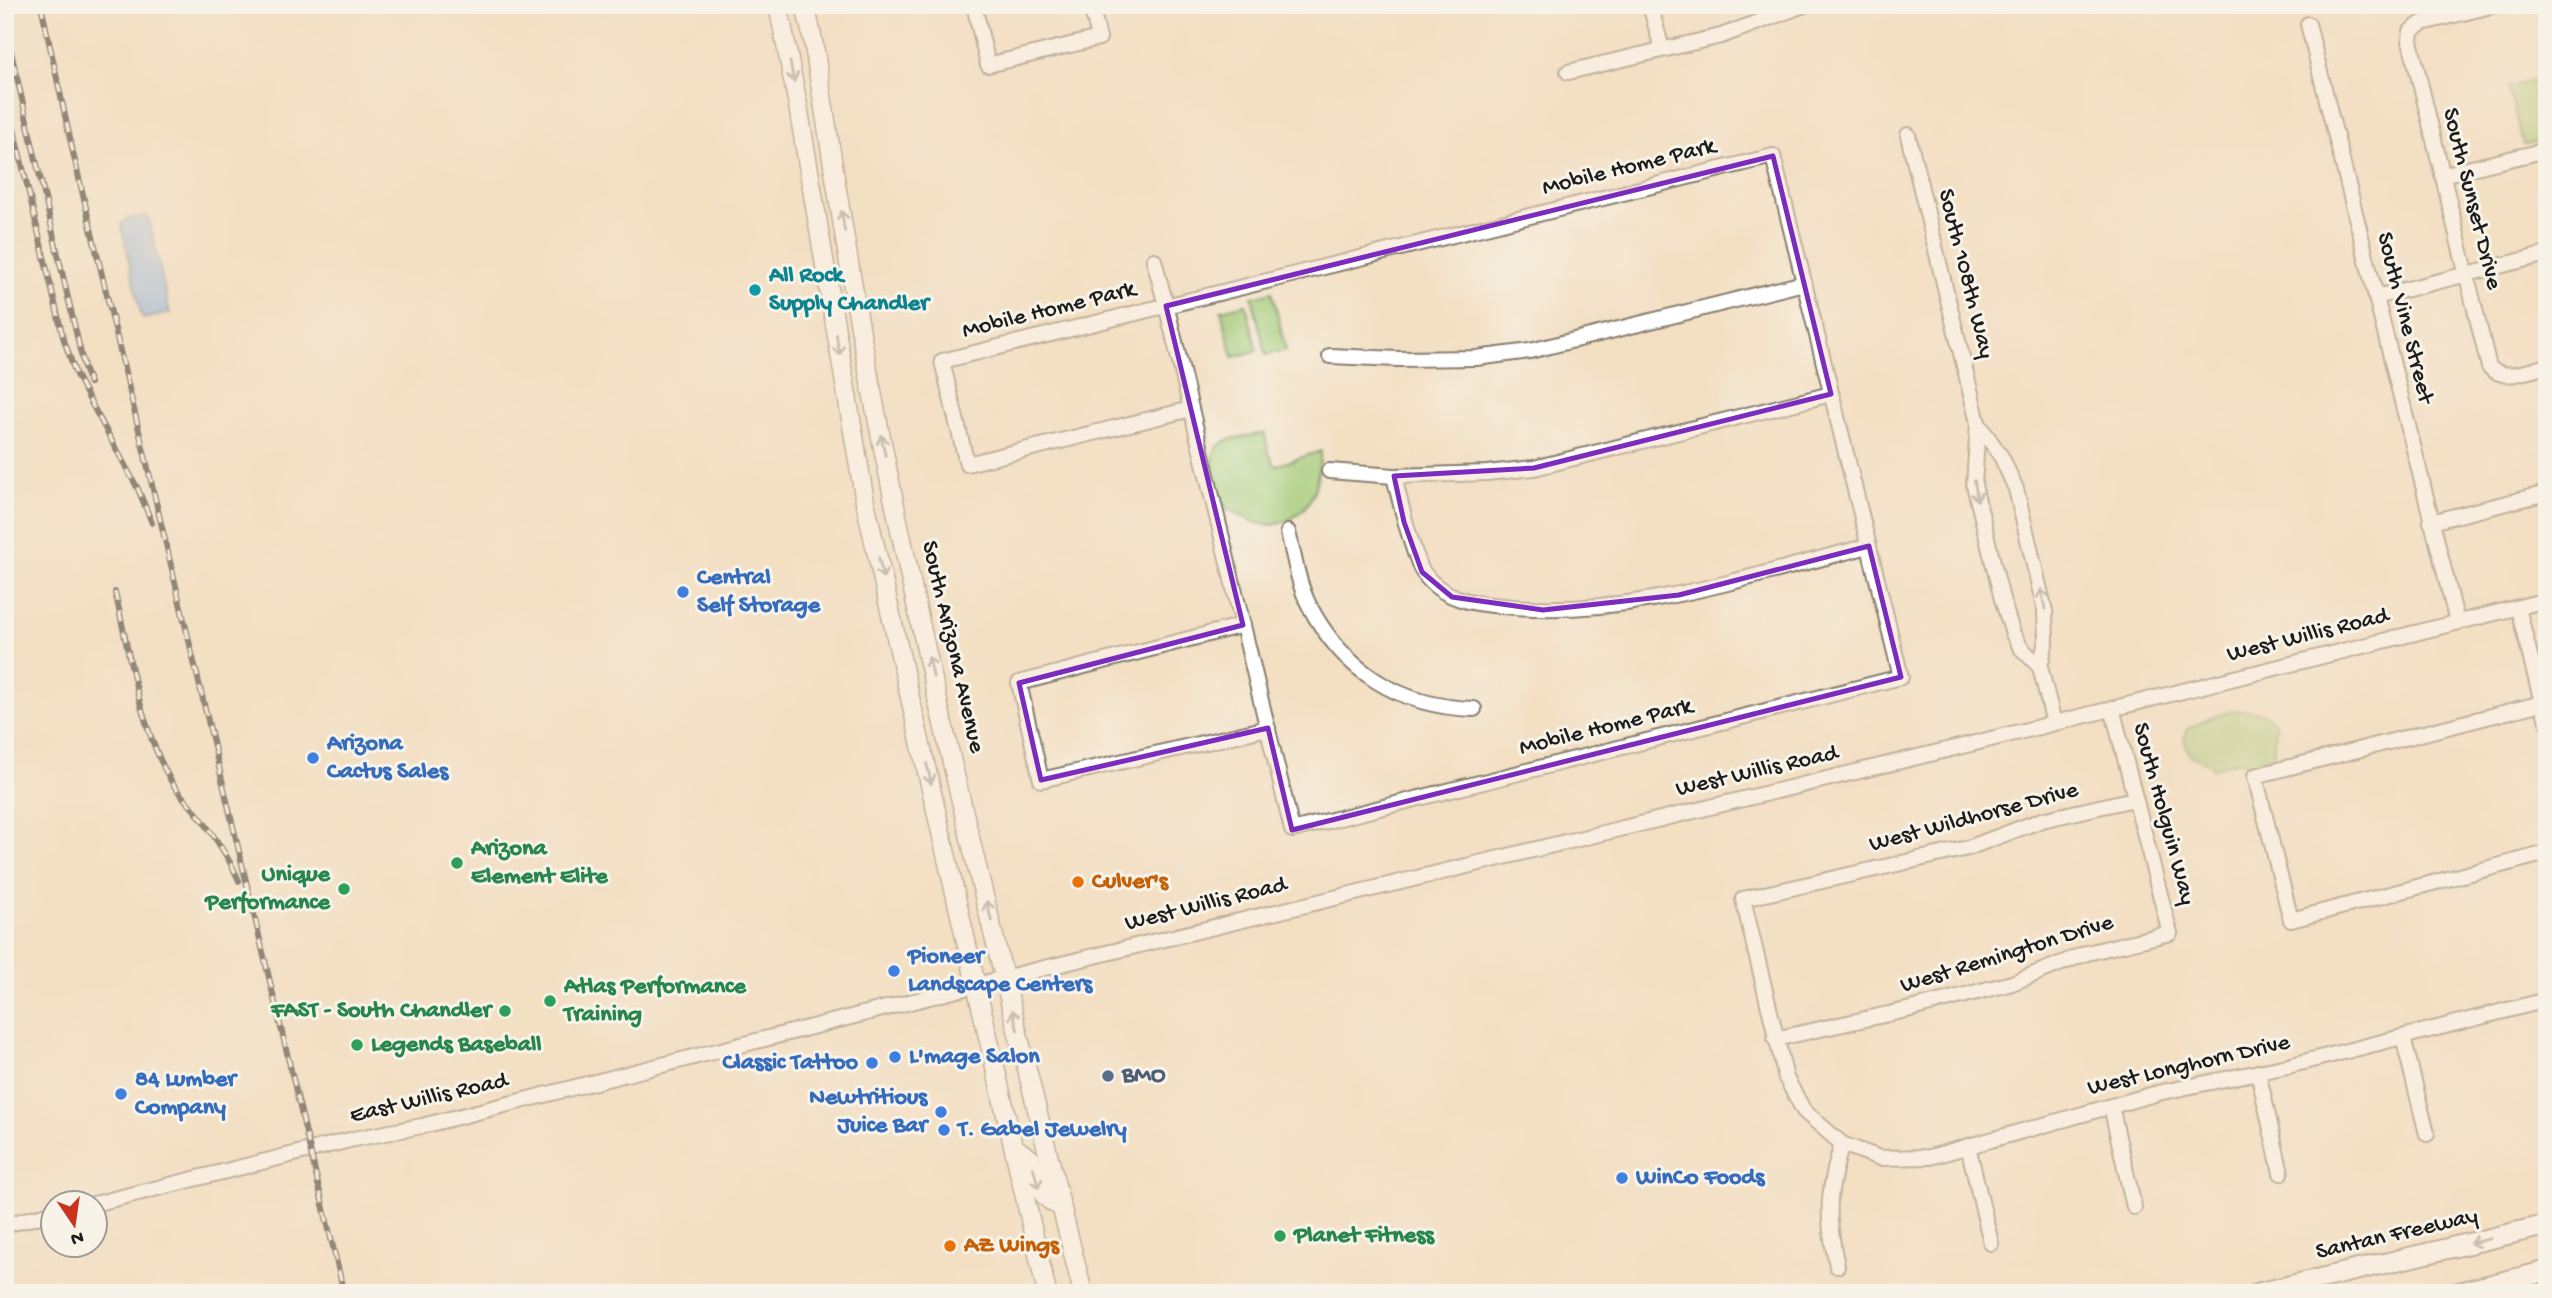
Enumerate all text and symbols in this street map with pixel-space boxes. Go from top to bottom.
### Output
one-way arrow [786,60,799,83]
street label: South Sunset Drive [2434,105,2508,293]
street label: Mobile Home Park [1539,132,1721,204]
street label: South 108th Way [1930,186,2000,362]
one-way arrow [836,210,849,233]
street label: South Vine Street [2369,229,2440,409]
place label: All Rock Supply Chandler [768,262,931,319]
street label: Mobile Home Park [959,275,1141,347]
marker: All Rock Supply Chandler [747,282,763,298]
one-way arrow [832,333,845,356]
one-way arrow [875,434,889,457]
one-way arrow [1970,479,1983,502]
street label: South Arizona Avenue [913,538,991,756]
one-way arrow [875,556,888,579]
place label: Central Self Storage [697,564,822,621]
marker: Central Self Storage [675,584,691,600]
one-way arrow [2035,588,2049,611]
street label: West Willis Road [2224,601,2394,670]
one-way arrow [924,656,937,679]
street label: Mobile Home Park [1516,692,1698,764]
street label: South Holguin Way [2125,720,2201,908]
place label: Arizona Cactus Sales [326,730,449,787]
street label: West Willis Road [1673,739,1843,805]
marker: Arizona Cactus Sales [305,750,321,766]
one-way arrow [922,762,936,785]
street label: West Wildhorse Drive [1866,776,2082,860]
place label: Arizona Element Elite [470,835,609,892]
marker: Arizona Element Elite [449,855,465,871]
place label: Unique Performance [203,861,332,918]
place label: Culver's [1092,868,1169,897]
street label: West Willis Road [1122,870,1292,939]
marker: Culver's [1070,874,1086,890]
marker: Unique Performance [336,881,352,897]
one-way arrow [982,900,995,923]
street label: West Remington Drive [1897,909,2118,1001]
place label: Pioneer Landscape Centers [906,943,1093,1000]
marker: Pioneer Landscape Centers [886,963,902,979]
place label: Atlas Performance Training [562,973,747,1030]
marker: Atlas Performance Training [542,993,558,1009]
place label: FAST - South Chandler [270,997,494,1026]
marker: FAST - South Chandler [497,1003,513,1019]
one-way arrow [1008,1009,1021,1032]
street label: West Longhorn Drive [2085,1028,2294,1103]
place label: Legends Baseball [371,1031,542,1060]
marker: Legends Baseball [349,1037,365,1053]
place label: L'mage Salon [909,1043,1040,1072]
place label: Classic Tattoo [723,1049,859,1078]
marker: L'mage Salon [887,1049,903,1065]
marker: Classic Tattoo [864,1055,880,1071]
place label: BMO [1121,1062,1166,1091]
place label: 84 Lumber Company [135,1066,238,1123]
street label: East Willis Road [347,1066,513,1131]
marker: BMO [1100,1068,1116,1084]
place label: Newtritious Juice Bar [809,1084,930,1141]
marker: 84 Lumber Company [113,1086,129,1102]
marker: Newtritious Juice Bar [933,1104,949,1120]
place label: T. Gabel Jewelry [956,1116,1127,1145]
marker: T. Gabel Jewelry [936,1122,952,1138]
place label: WinCo Foods [1635,1164,1765,1193]
one-way arrow [1030,1166,1043,1189]
marker: WinCo Foods [1614,1170,1630,1186]
north arrow [38,1190,108,1260]
street label: Santan Freeway [2313,1202,2481,1268]
place label: Planet Fitness [1292,1222,1435,1251]
text: N [68,1225,86,1250]
marker: Planet Fitness [1272,1228,1288,1244]
place label: AZ Wings [963,1232,1060,1261]
one-way arrow [2469,1235,2492,1248]
marker: AZ Wings [942,1238,958,1254]

